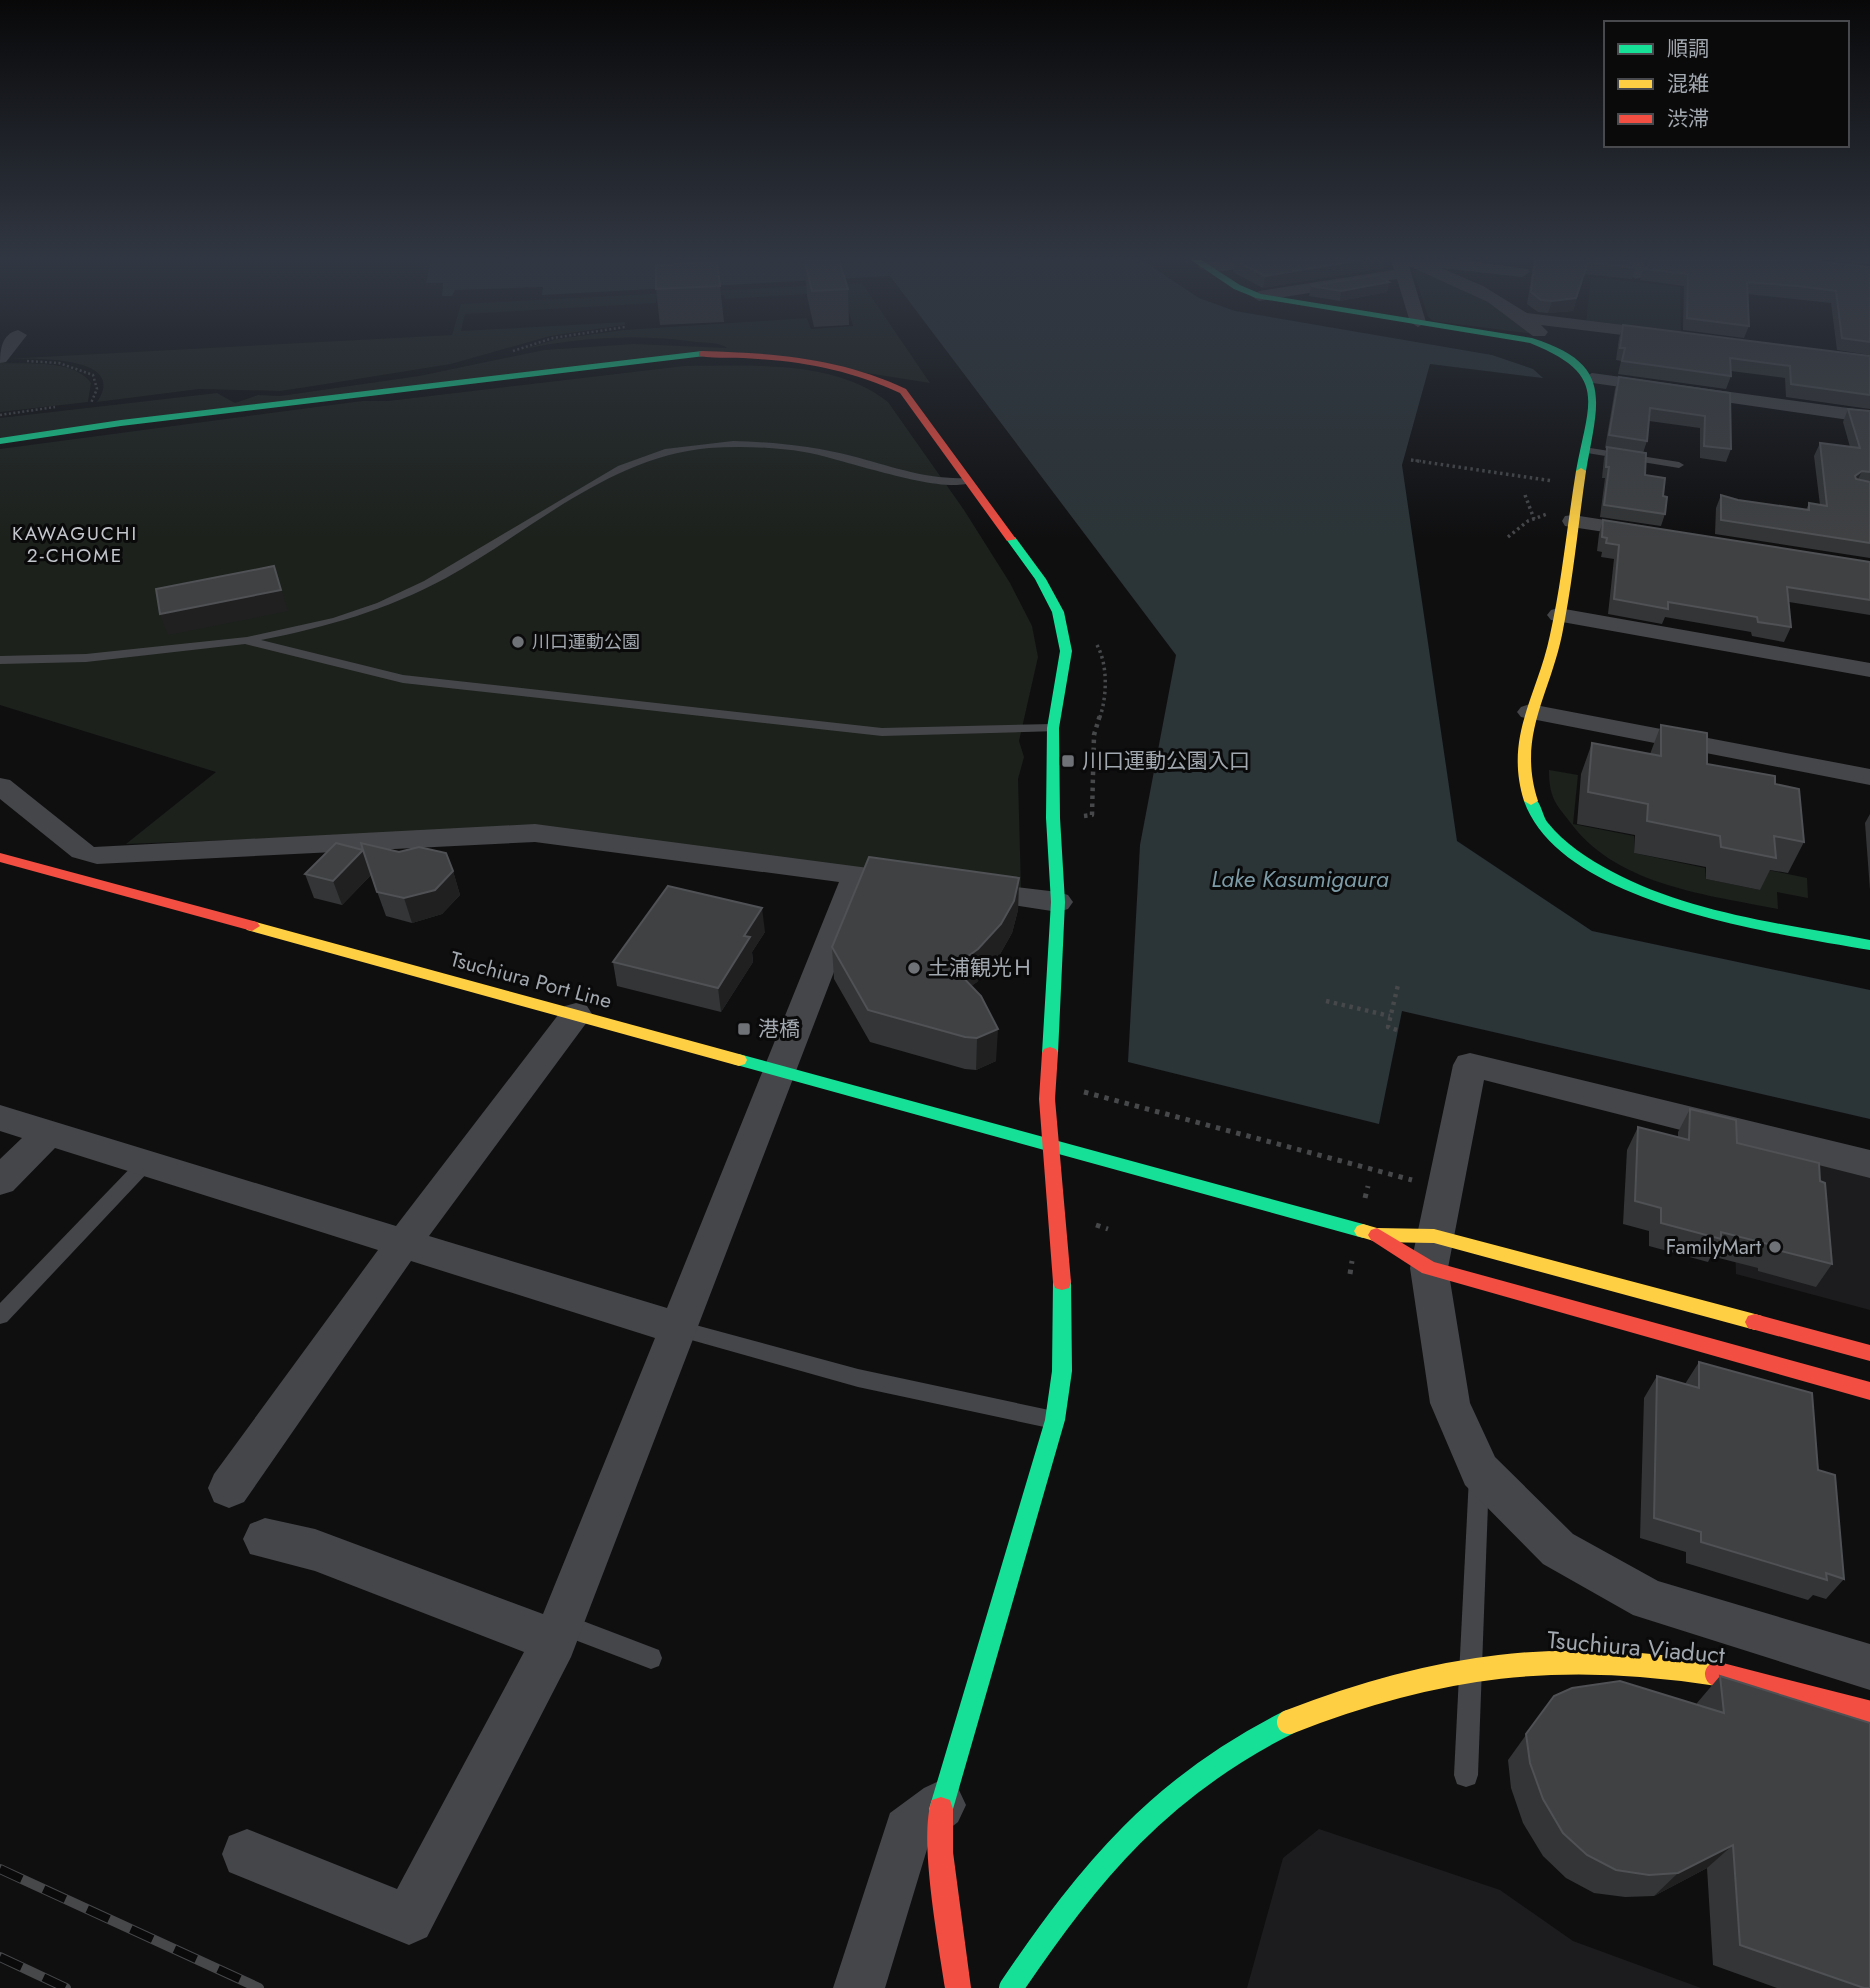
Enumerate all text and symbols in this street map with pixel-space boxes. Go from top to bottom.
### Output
legend [1604,21,1849,147]
text: 順調 [1667,34,1709,64]
text: 混雑 [1667,69,1709,99]
text: 渋滞 [1667,104,1709,134]
district label: KAWAGUCHI 2-CHOME [12,520,138,569]
place label: 川口運動公園 [532,629,640,655]
marker: 川口運動公園 [510,634,526,650]
place label: 川口運動公園入口 [1082,746,1250,776]
marker: 川口運動公園入口 [1060,753,1076,769]
water label: Lake Kasumigaura [1211,862,1389,896]
street label: Tsuchiura Port Line [447,944,615,1016]
place label: 土浦観光Ｈ [928,953,1033,983]
marker: 土浦観光Ｈ [906,960,922,976]
place label: 港橋 [758,1014,800,1044]
marker: 港橋 [736,1021,752,1037]
place label: FamilyMart [1666,1232,1761,1262]
marker: FamilyMart [1767,1239,1783,1255]
street label: Tsuchiura Viaduct [1546,1622,1726,1672]

